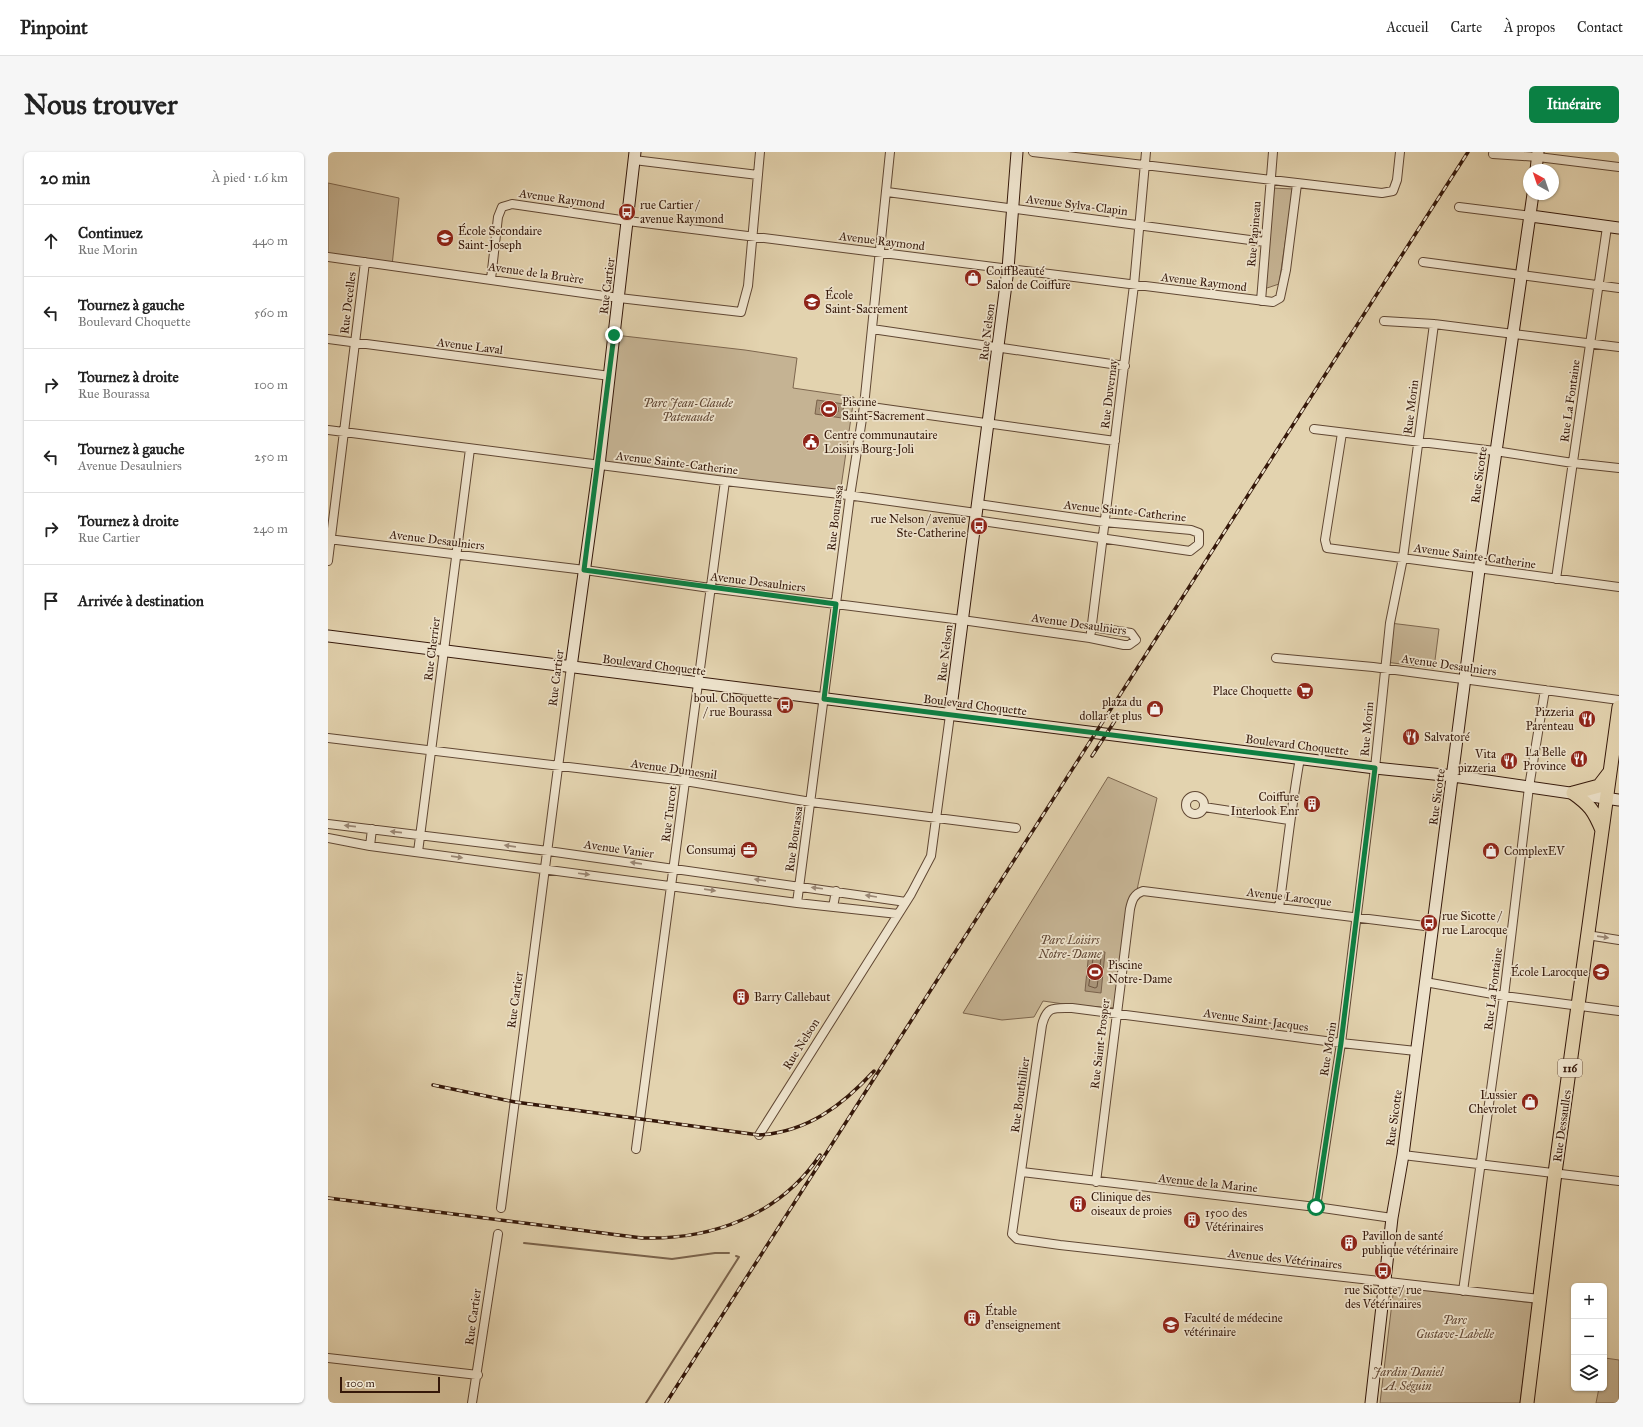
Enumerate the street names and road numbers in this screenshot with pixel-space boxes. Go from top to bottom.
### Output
street label: Avenue Raymond [517,186,606,212]
street label: Avenue Sylva-Clapin [1024,192,1129,218]
street label: Rue Papineau [1244,200,1264,268]
street label: Avenue Raymond [837,229,926,253]
street label: Rue Cartier [597,256,617,315]
street label: Avenue de la Bruère [486,259,585,287]
street label: Avenue Raymond [1159,270,1248,294]
street label: Rue Decelles [337,271,359,335]
street label: Rue Nelson [977,302,998,361]
street label: Avenue Laval [435,335,505,357]
street label: Rue Duvernay [1098,358,1120,430]
street label: Rue La Fontaine [1557,359,1583,443]
street label: Rue Morin [1401,378,1421,435]
street label: Rue Sicotte [1468,446,1490,504]
street label: Avenue Sainte-Catherine [614,448,739,477]
street label: Rue Bourassa [824,483,846,552]
street label: Avenue Sainte-Catherine [1062,498,1187,524]
street label: Avenue Desaulniers [388,527,485,553]
street label: Avenue Sainte-Catherine [1412,540,1537,571]
street label: Avenue Desaulniers [709,569,806,595]
street label: Avenue Desaulniers [1030,610,1127,638]
street label: Rue Cherrier [421,616,443,682]
street label: Rue Nelson [935,623,956,682]
street label: Rue Cartier [546,648,566,707]
street label: Avenue Desaulniers [1400,651,1497,679]
street label: Boulevard Choquette [601,652,706,679]
street label: Boulevard Choquette [922,692,1027,719]
street label: Rue Morin [1358,701,1376,757]
street label: Boulevard Choquette [1244,732,1349,759]
street label: Avenue Dumesnil [629,756,719,782]
street label: Rue Sicotte [1426,768,1448,826]
street label: Rue Turcot [659,784,679,843]
street label: Rue Bourassa [782,804,806,873]
street label: Avenue Vanier [582,837,655,861]
street label: Avenue Larocque [1245,885,1332,910]
street label: Rue La Fontaine [1481,947,1505,1031]
street label: Rue Cartier [504,970,526,1029]
street label: Rue Saint-Prosper [1088,998,1113,1090]
street label: Avenue Saint-Jacques [1202,1006,1309,1035]
street label: Rue Nelson [780,1015,822,1072]
street label: Rue Morin [1317,1020,1339,1077]
street label: Rue Bouthillier [1008,1056,1032,1134]
road number: 116 [1558,1059,1582,1077]
street label: Rue Sicotte [1383,1089,1405,1147]
street label: Rue Dessaulles [1550,1089,1574,1163]
street label: Avenue de la Marine [1157,1171,1258,1195]
street label: Avenue des Vétérinaires [1226,1246,1343,1272]
street label: Rue Cartier [462,1287,484,1346]

